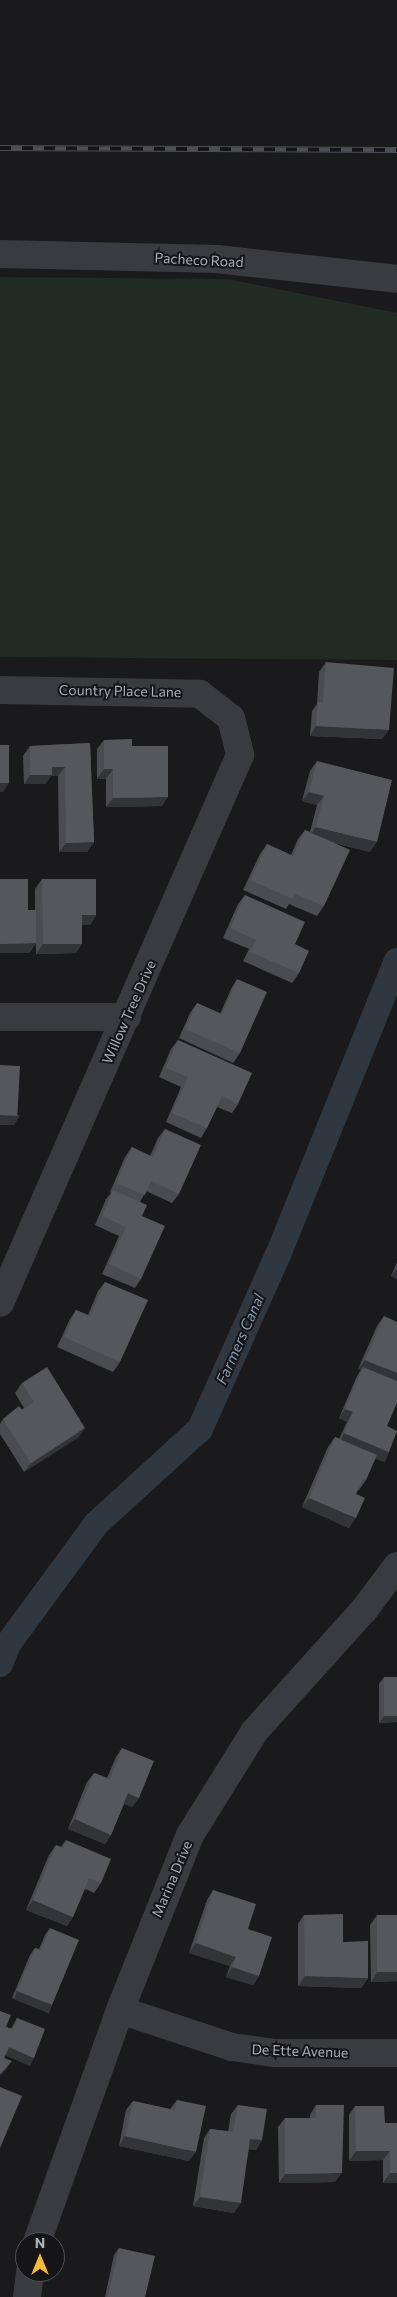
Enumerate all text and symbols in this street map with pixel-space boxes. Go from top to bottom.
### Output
street label: Pacheco Road [154,249,244,271]
street label: Country Place Lane [59,682,181,700]
street label: Willow Tree Drive [99,958,159,1066]
water label: Farmers Canal [212,1291,268,1387]
street label: Marina Drive [148,1838,196,1920]
street label: De Ette Avenue [251,2041,349,2061]
north arrow [15,2232,65,2282]
text: N [35,2234,45,2251]

